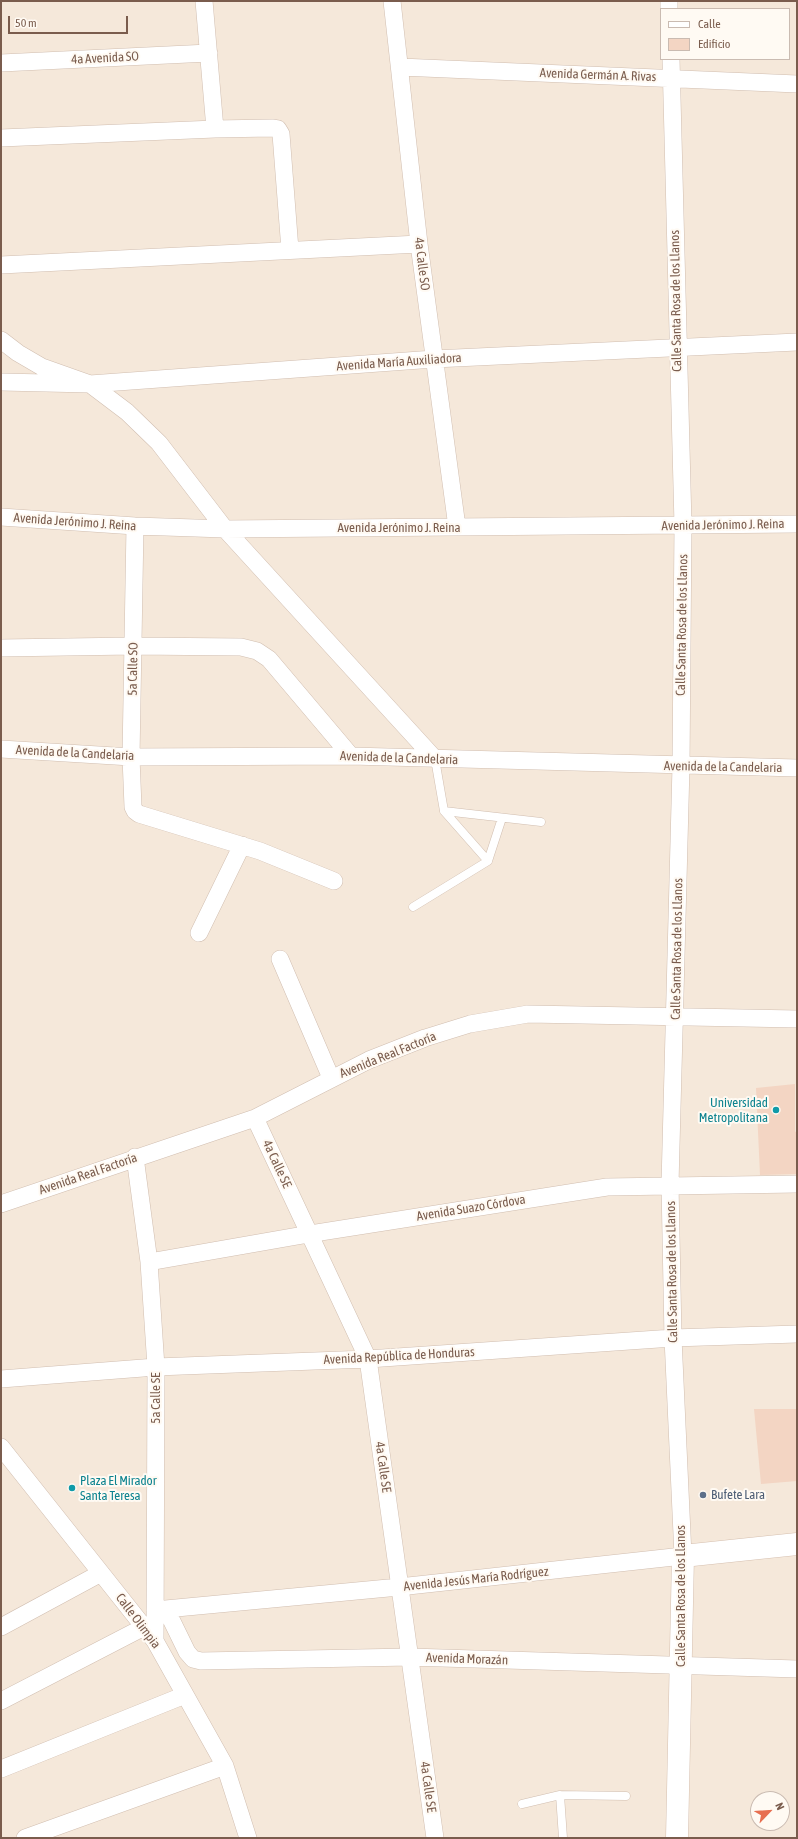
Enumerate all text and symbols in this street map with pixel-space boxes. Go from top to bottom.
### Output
scale bar [10,8,130,34]
legend [660,8,790,60]
text: 50 m [15,16,37,30]
text: Calle [698,17,721,31]
text: Edificio [698,37,730,51]
street label: 4a Avenida SO [71,48,139,68]
street label: Avenida Germán A. Rivas [539,65,657,85]
street label: Calle Santa Rosa de los Llanos [667,230,685,372]
street label: 4a Calle SO [411,237,433,291]
street label: Avenida María Auxiliadora [336,350,462,374]
street label: Avenida Jerónimo J. Reina [13,510,137,534]
street label: Avenida Jerónimo J. Reina [661,516,785,534]
street label: Avenida Jerónimo J. Reina [337,520,461,536]
street label: Calle Santa Rosa de los Llanos [673,554,691,696]
street label: 5a Calle SO [125,642,141,696]
street label: Avenida de la Candelaria [15,742,135,764]
street label: Avenida de la Candelaria [340,748,458,768]
street label: Avenida de la Candelaria [664,758,782,776]
street label: Calle Santa Rosa de los Llanos [668,878,686,1020]
street label: Avenida Real Factoría [337,1028,439,1082]
place label: Universidad Metropolitana [699,1095,768,1126]
marker: Universidad Metropolitana [771,1105,781,1115]
street label: 4a Calle SE [259,1137,295,1191]
street label: Avenida Real Factoría [37,1150,139,1198]
street label: Avenida Suazo Córdova [415,1192,527,1224]
street label: Calle Santa Rosa de los Llanos [663,1201,681,1343]
street label: Avenida República de Honduras [323,1344,475,1368]
street label: 5a Calle SE [148,1372,164,1424]
street label: 4a Calle SE [372,1441,394,1493]
place label: Plaza El Mirador Santa Teresa [80,1473,157,1504]
marker: Plaza El Mirador Santa Teresa [67,1483,77,1493]
place label: Bufete Lara [711,1487,765,1503]
marker: Bufete Lara [698,1490,708,1500]
street label: Calle Santa Rosa de los Llanos [673,1525,689,1667]
street label: Avenida Jesús María Rodríguez [403,1564,549,1594]
street label: Calle Olimpia [112,1590,164,1652]
street label: Avenida Morazán [426,1650,508,1668]
street label: 4a Calle SE [417,1761,439,1813]
north arrow [750,1791,790,1831]
text: N [773,1801,787,1812]

